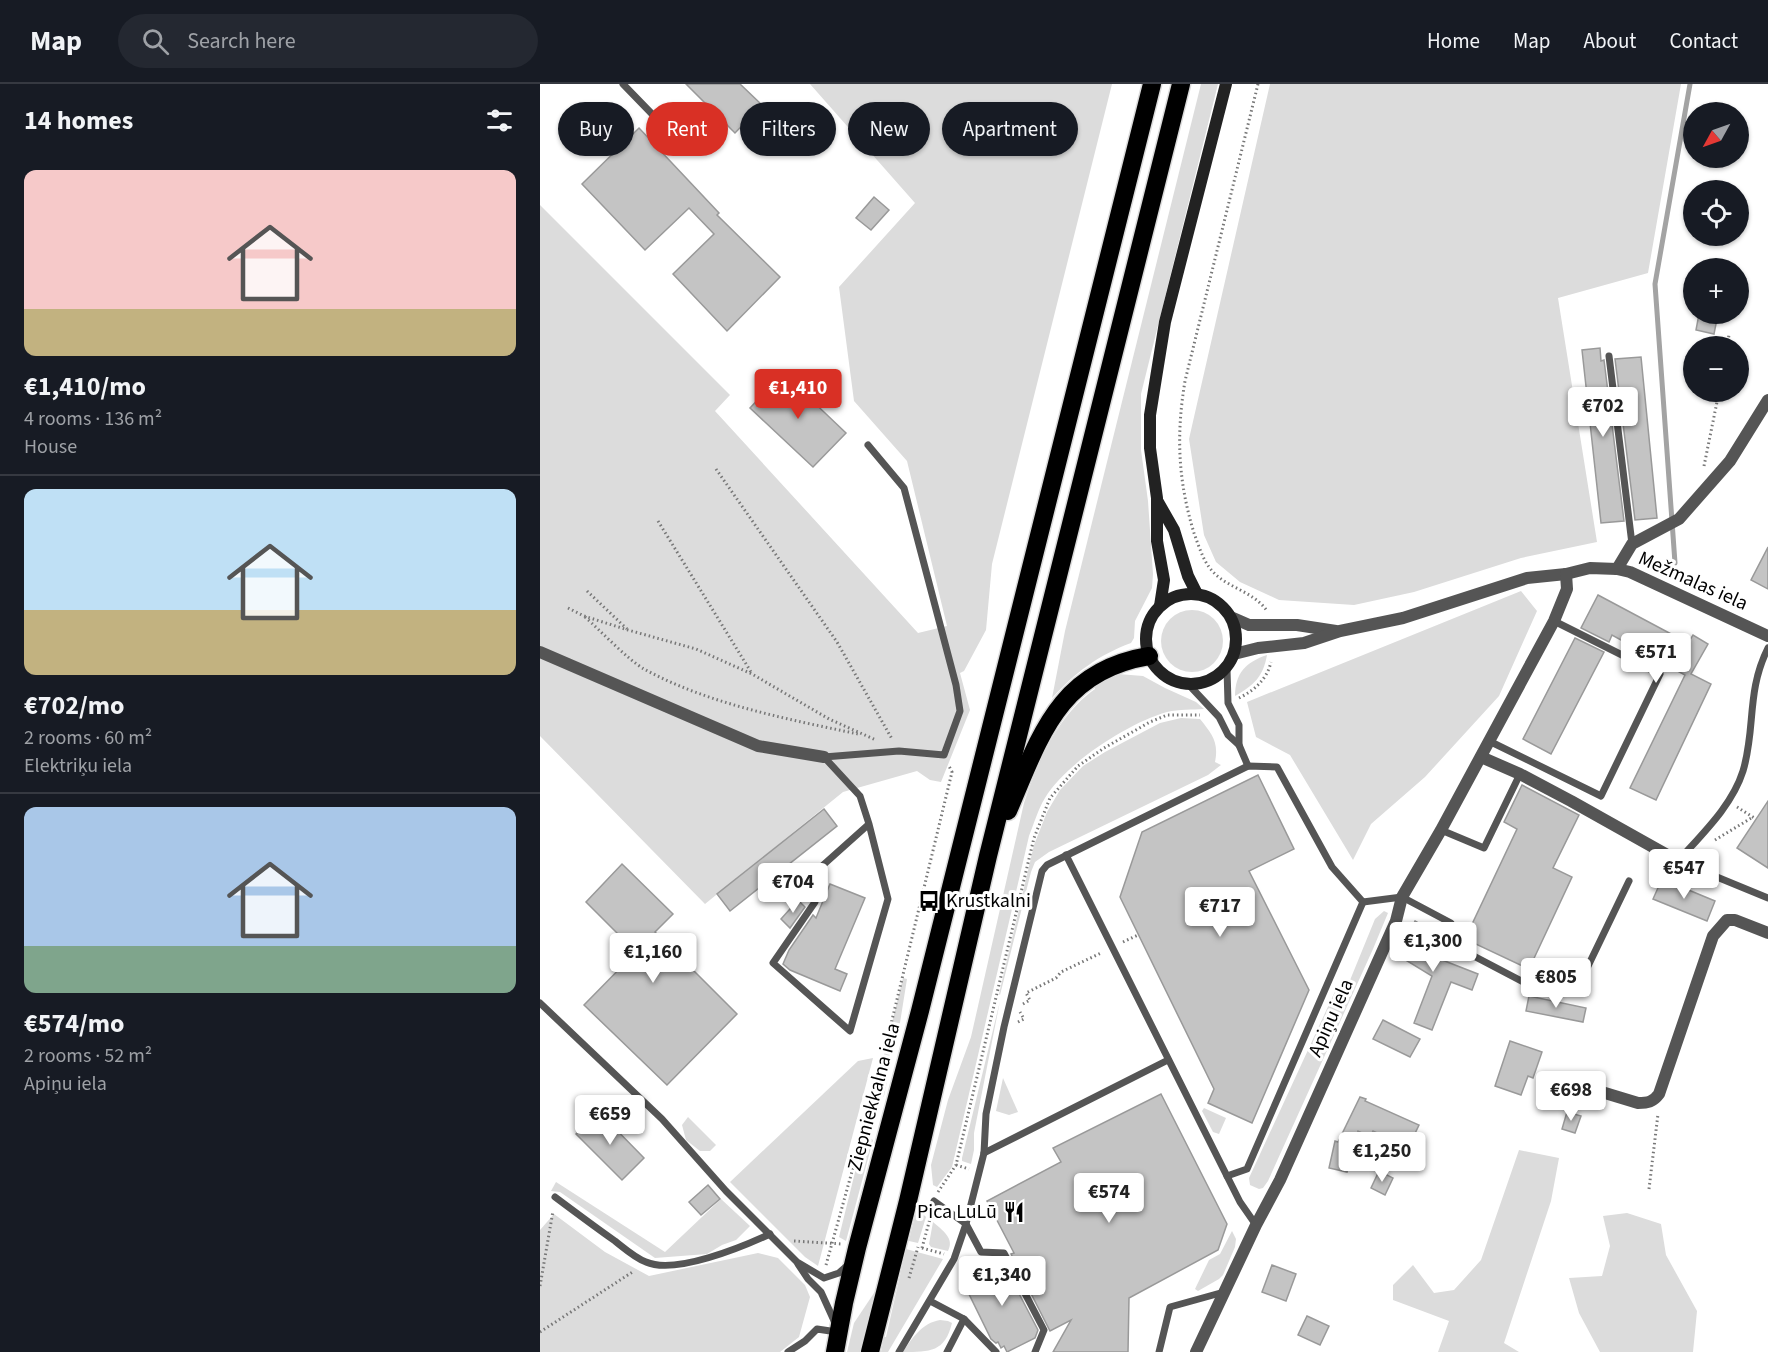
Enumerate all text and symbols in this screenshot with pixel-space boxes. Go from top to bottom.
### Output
search box [118,14,538,68]
text: Map [30,21,82,61]
icon: search [139,25,172,58]
text: Search here [187,25,296,57]
text: Home [1427,26,1480,56]
text: Map [1513,26,1551,56]
text: About [1584,26,1636,56]
text: Contact [1669,26,1738,56]
text: 14 homes [24,102,133,139]
chip: Buy [558,102,634,156]
chip: Rent [646,102,728,156]
chip: Filters [740,102,836,156]
chip: New [848,102,930,156]
chip: Apartment [942,102,1078,156]
north arrow [1683,102,1749,168]
map controls [1683,102,1749,402]
icon: filters [483,104,516,137]
button: locate [1683,180,1749,246]
icon: home [216,209,324,317]
button: + [1683,258,1749,324]
button: − [1683,336,1749,402]
text: €1,410/mo [24,368,146,405]
pin: €1,410 [749,369,847,420]
text: €1,410 [769,374,827,402]
pin: €702 [1567,387,1639,438]
text: €702 [1582,392,1624,420]
text: 4 rooms · 136 m² [24,405,162,433]
text: House [24,433,77,461]
icon: home [216,528,324,636]
street label: Mežmalas iela [1634,544,1752,618]
pin: €571 [1620,633,1692,684]
text: €571 [1635,638,1677,666]
text: €702/mo [24,687,124,724]
text: 2 rooms · 60 m² [24,724,152,752]
text: Elektriķu iela [24,752,132,780]
icon: home [216,846,324,954]
pin: €547 [1648,849,1720,900]
text: €547 [1663,854,1705,882]
pin: €704 [757,863,829,914]
text: €704 [772,868,814,896]
place label: Krustkalni [946,887,1031,915]
pin: €717 [1184,887,1256,938]
bus stop icon: Krustkalni [917,889,941,913]
text: €717 [1199,892,1241,920]
pin: €1,300 [1384,922,1482,973]
text: €1,300 [1404,927,1462,955]
pin: €1,160 [604,933,702,984]
text: €1,160 [624,938,682,966]
pin: €805 [1520,958,1592,1009]
text: €805 [1535,963,1577,991]
street label: Apiņu iela [1301,975,1361,1061]
text: €574/mo [24,1005,124,1042]
street label: Ziepniekkalna iela [841,1020,907,1174]
text: 2 rooms · 52 m² [24,1042,152,1070]
text: Apiņu iela [24,1070,107,1098]
pin: €698 [1535,1071,1607,1122]
text: €698 [1550,1076,1592,1104]
pin: €659 [574,1095,646,1146]
text: €659 [589,1100,631,1128]
pin: €1,250 [1333,1132,1431,1183]
text: €1,250 [1353,1137,1411,1165]
pin: €574 [1073,1173,1145,1224]
text: €574 [1088,1178,1130,1206]
place label: Pica LuLū [917,1198,997,1226]
restaurant icon: Pica LuLū [1002,1200,1026,1224]
pin: €1,340 [953,1256,1051,1307]
text: €1,340 [973,1261,1031,1289]

